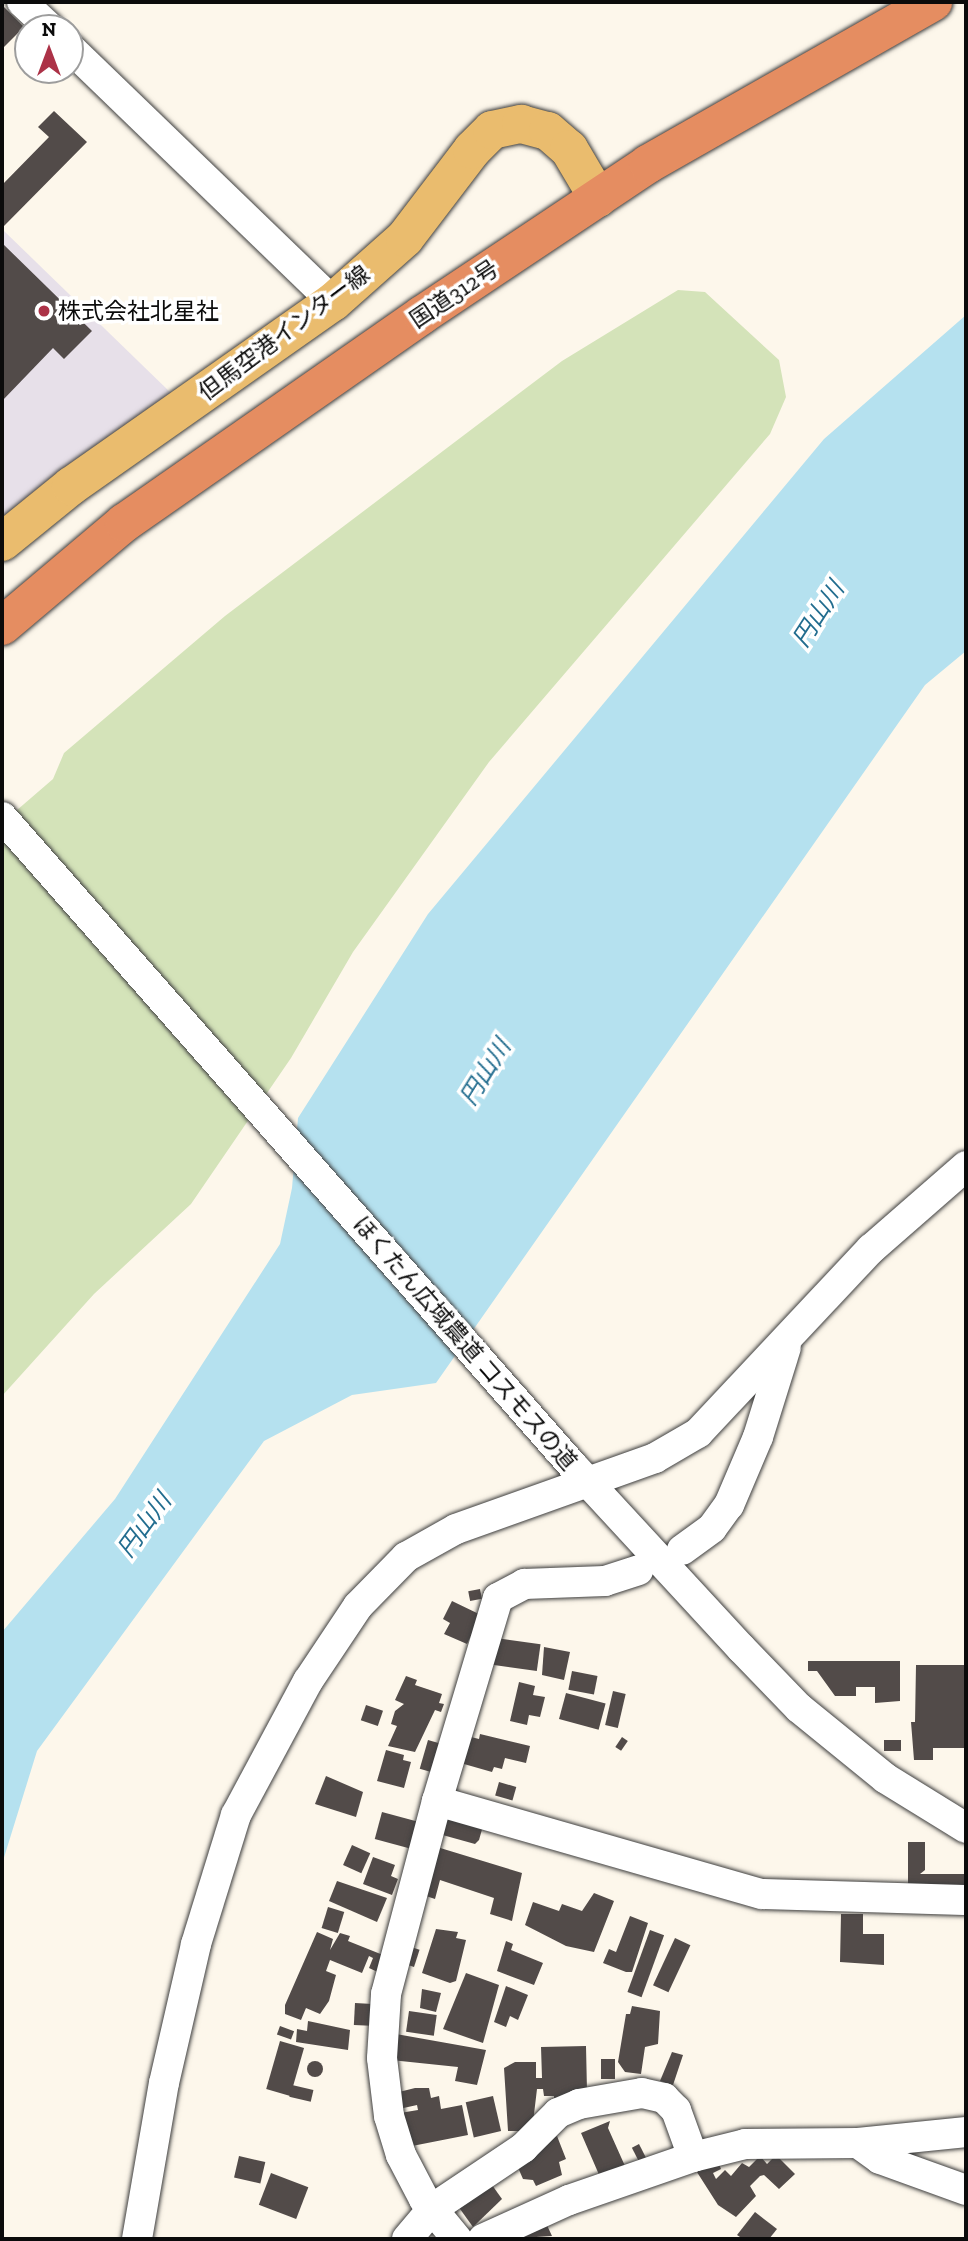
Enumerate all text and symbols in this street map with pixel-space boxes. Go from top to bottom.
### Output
north arrow [14,14,84,84]
text: N [42,18,56,41]
street label: 国道312号 [404,254,504,334]
street label: 但馬空港インター線 [193,260,375,406]
place label: 株式会社北星社 [58,297,219,325]
marker: 株式会社北星社 [36,303,52,319]
water label: 円山川 [786,576,850,652]
water label: 円山川 [454,1034,516,1110]
street label: ほくたん広域農道 コスモスの道 [347,1210,583,1476]
water label: 円山川 [111,1487,177,1563]

